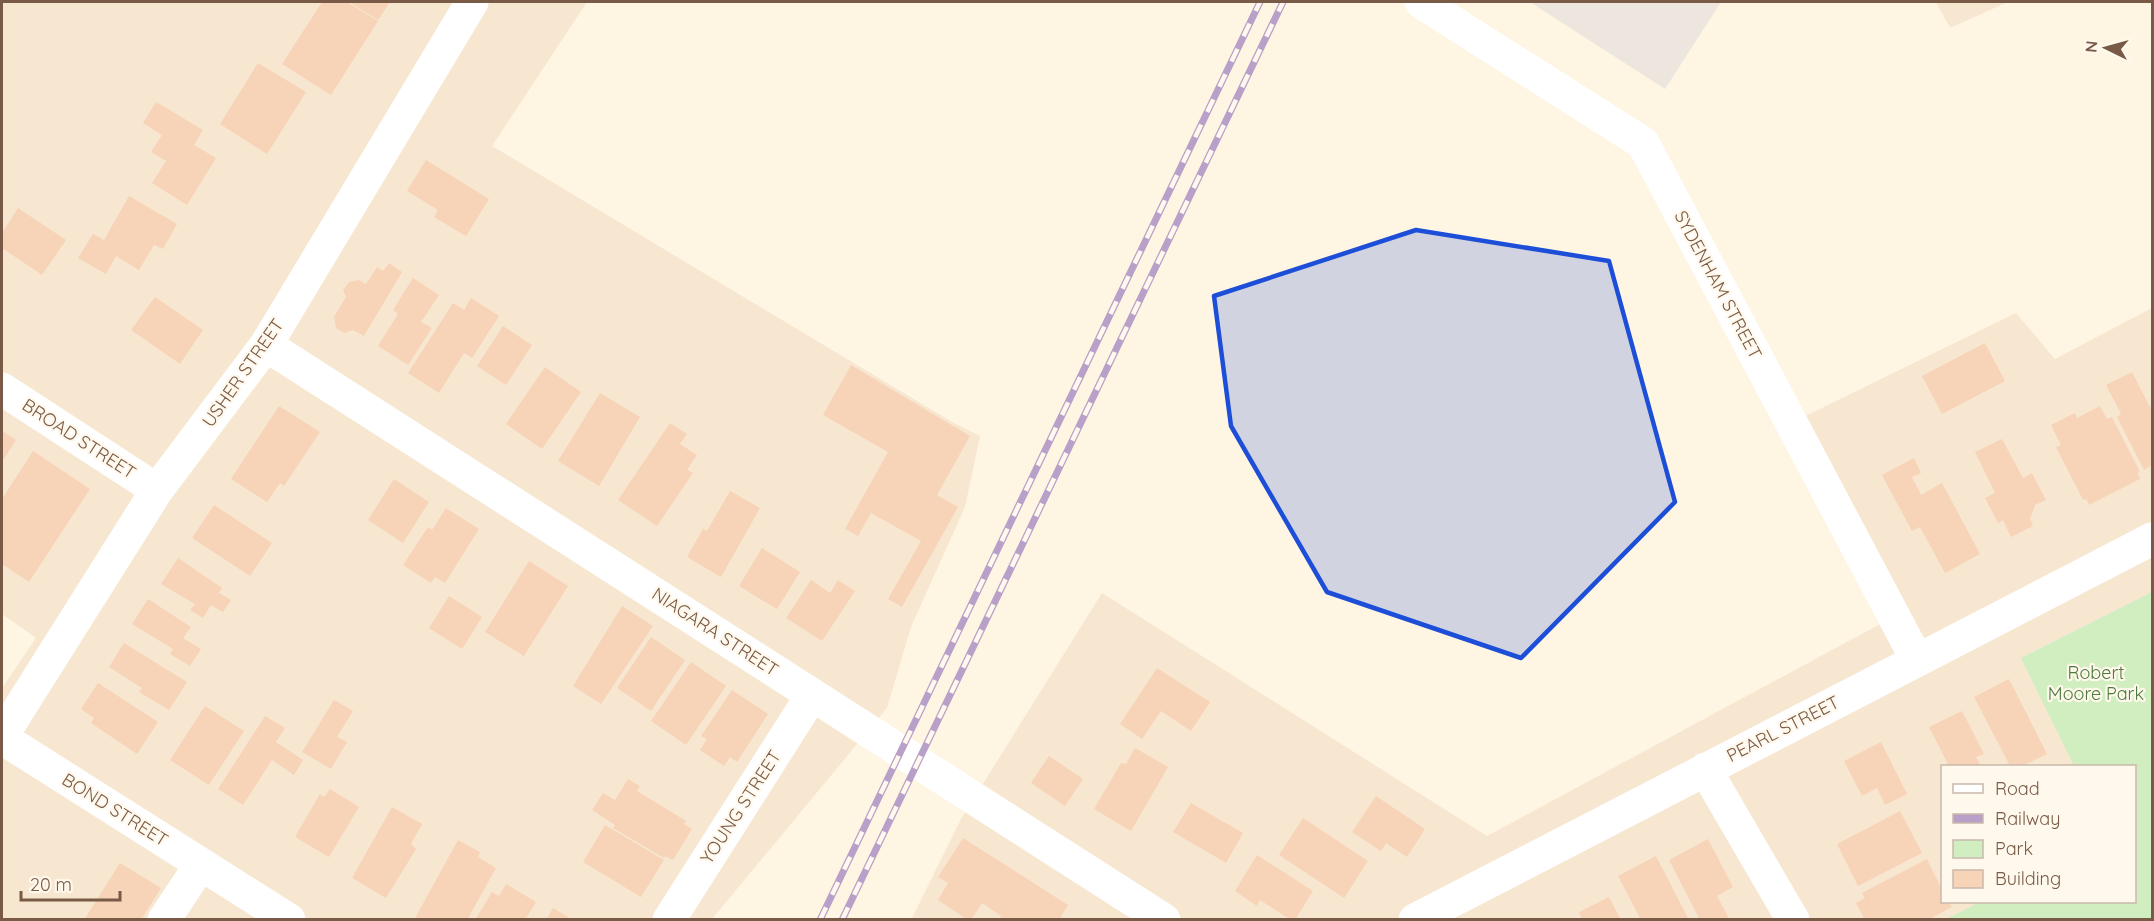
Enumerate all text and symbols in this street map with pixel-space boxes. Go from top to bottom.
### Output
north arrow [2076,18,2136,78]
text: N [2081,40,2102,53]
street label: SYDENHAM STREET [1670,207,1767,363]
street label: USHER STREET [197,314,289,431]
street label: BROAD STREET [18,393,141,484]
street label: NIAGARA STREET [648,582,783,681]
park label: Robert Moore Park [2048,661,2144,705]
street label: PEARL STREET [1723,690,1843,767]
street label: YOUNG STREET [695,745,786,868]
legend [1941,765,2136,903]
street label: BOND STREET [58,768,173,851]
text: Road [1995,777,2040,800]
text: Railway [1995,807,2061,830]
text: Park [1995,837,2033,860]
scale bar [21,864,120,902]
text: Building [1995,867,2061,890]
text: 20 m [30,873,72,896]

